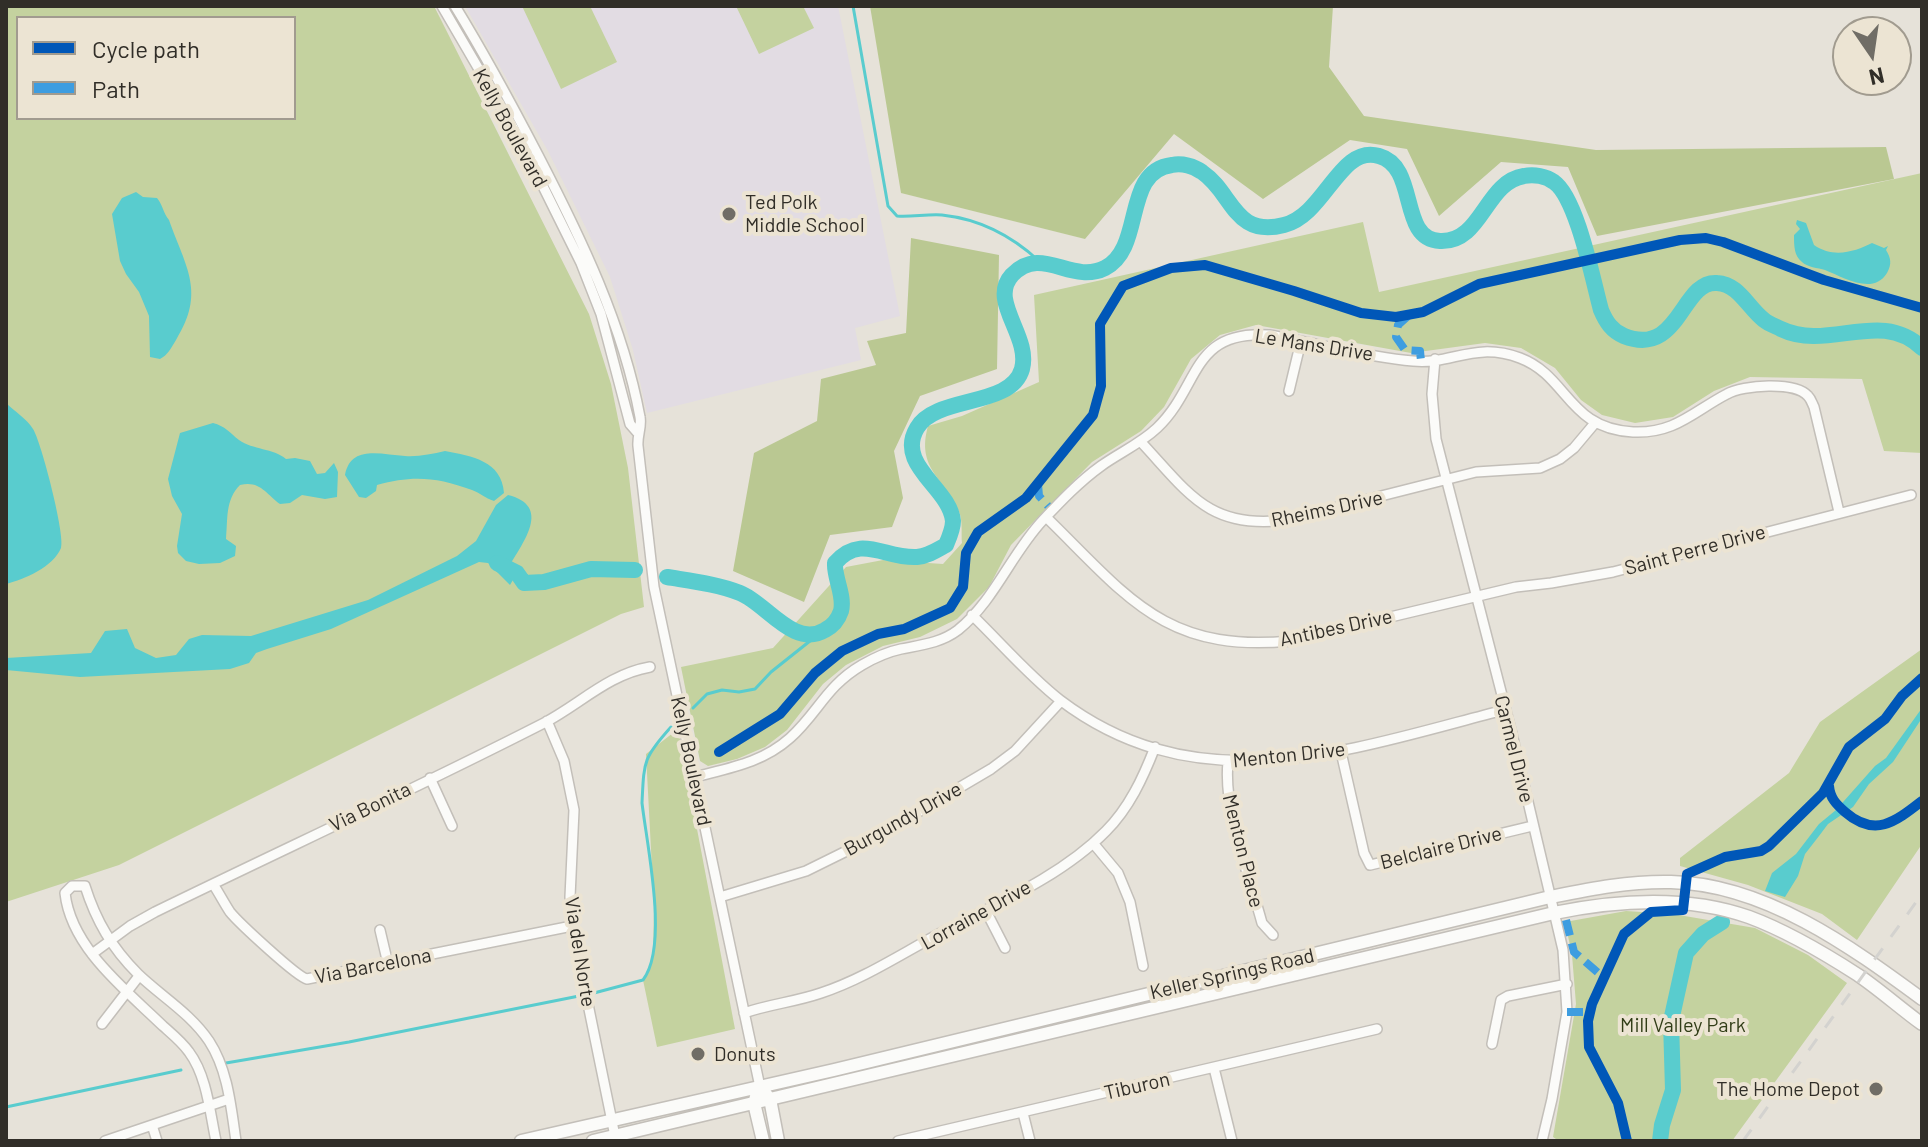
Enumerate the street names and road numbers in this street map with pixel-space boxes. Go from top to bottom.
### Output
street label: Kelly Boulevard [468,65,552,191]
street label: Le Mans Drive [1253,324,1375,366]
street label: Rheims Drive [1269,485,1385,533]
street label: Saint Perre Drive [1622,520,1768,580]
street label: Antibes Drive [1277,604,1395,652]
street label: Carmel Drive [1489,693,1539,805]
street label: Kelly Boulevard [666,694,716,828]
street label: Menton Drive [1232,737,1346,773]
street label: Via Bonita [325,777,415,837]
street label: Burgundy Drive [840,777,966,861]
street label: Menton Place [1217,792,1269,910]
street label: Belclaire Drive [1378,821,1504,875]
street label: Lorraine Drive [917,875,1035,955]
street label: Via del Norte [559,895,601,1009]
street label: Via Barcelona [313,943,433,989]
street label: Keller Springs Road [1147,943,1317,1005]
street label: Tiburon [1102,1067,1172,1105]

